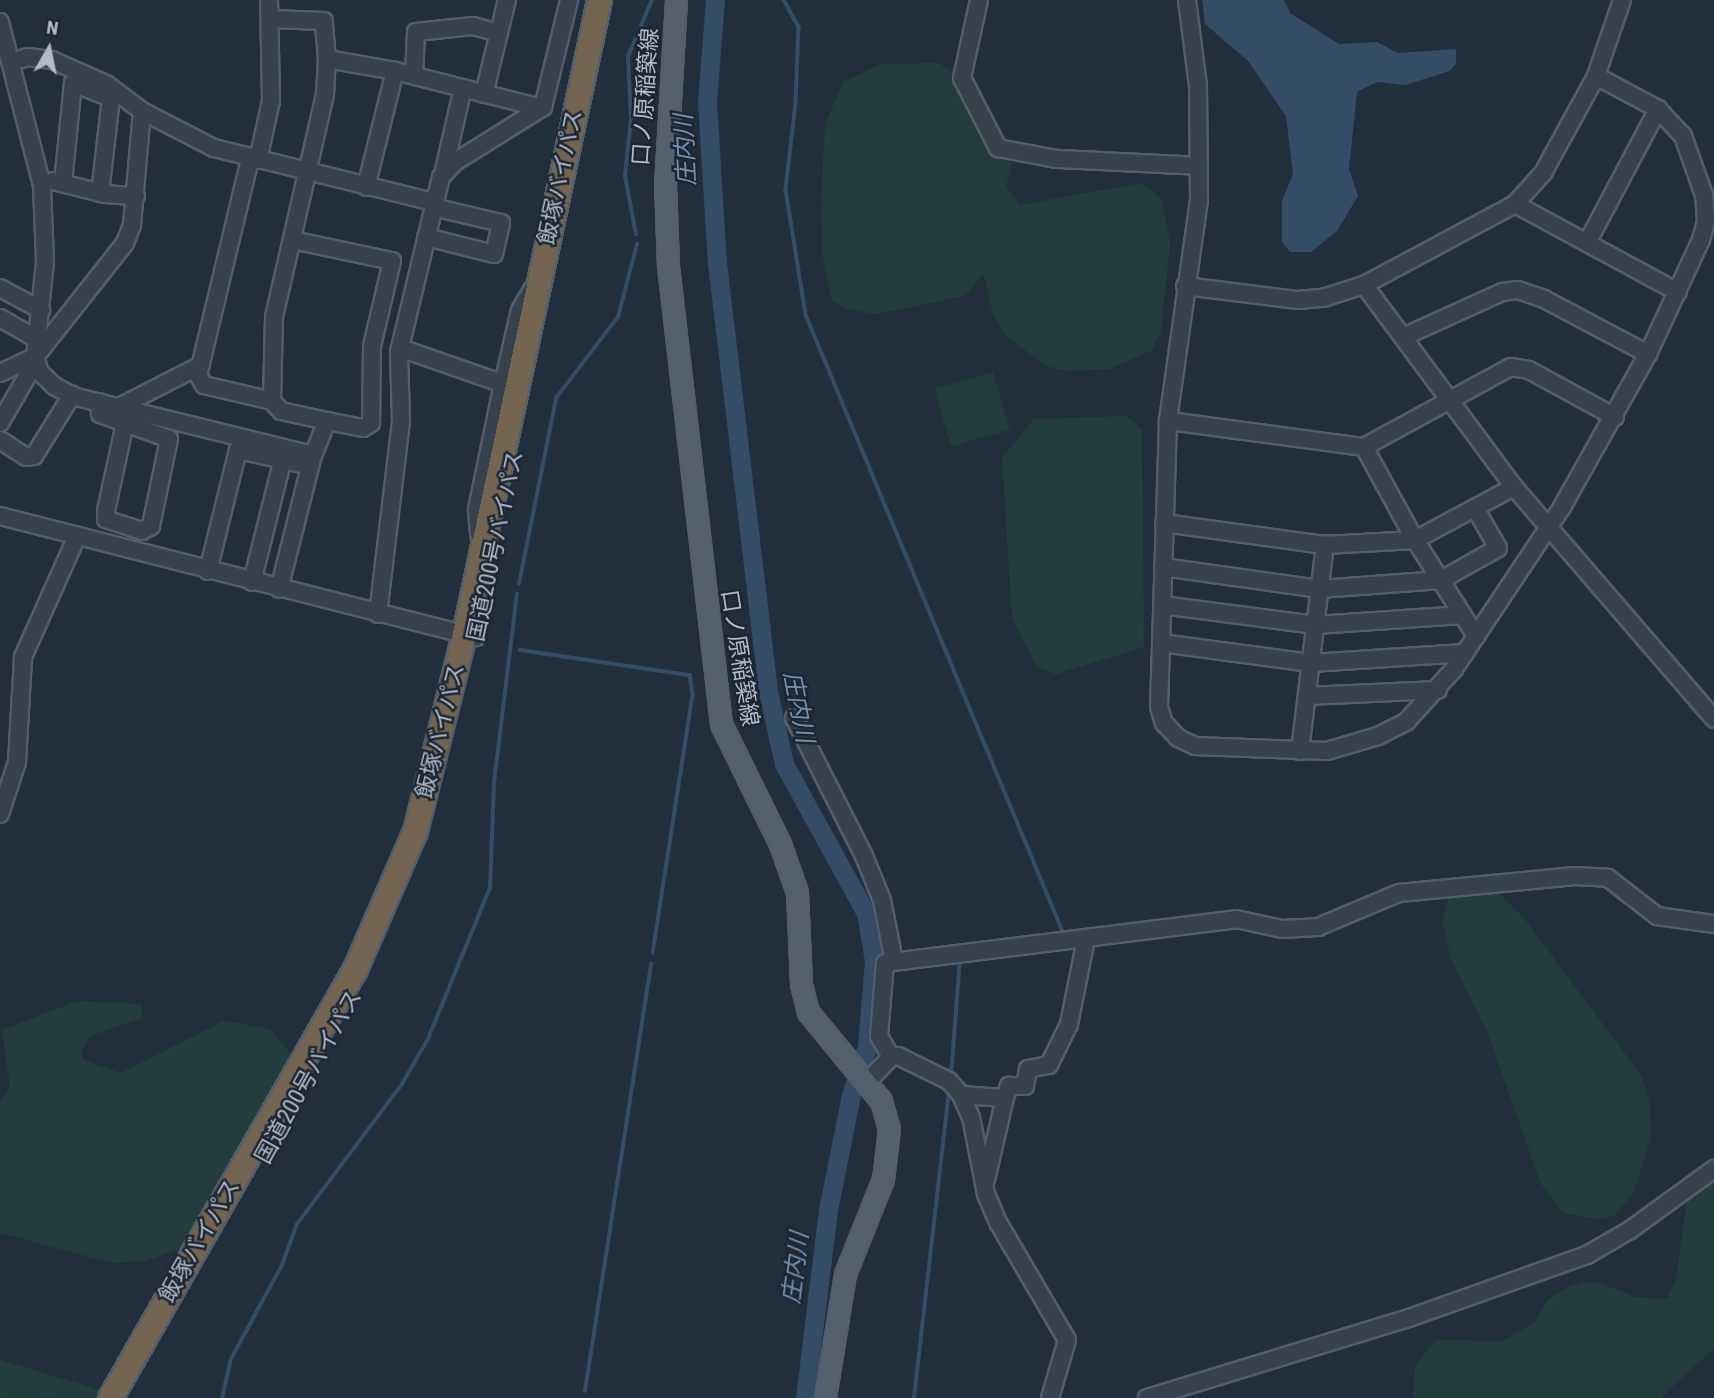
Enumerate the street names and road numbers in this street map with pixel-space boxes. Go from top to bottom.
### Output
street label: 口ノ原稲築線 [627,27,665,167]
street label: 飯塚バイパス [533,107,589,247]
street label: 国道200号バイパス [462,448,530,644]
street label: 口ノ原稲築線 [715,588,763,728]
street label: 飯塚バイパス [411,661,471,801]
street label: 国道200号バイパス [250,985,368,1169]
street label: 飯塚バイパス [154,1174,246,1308]

